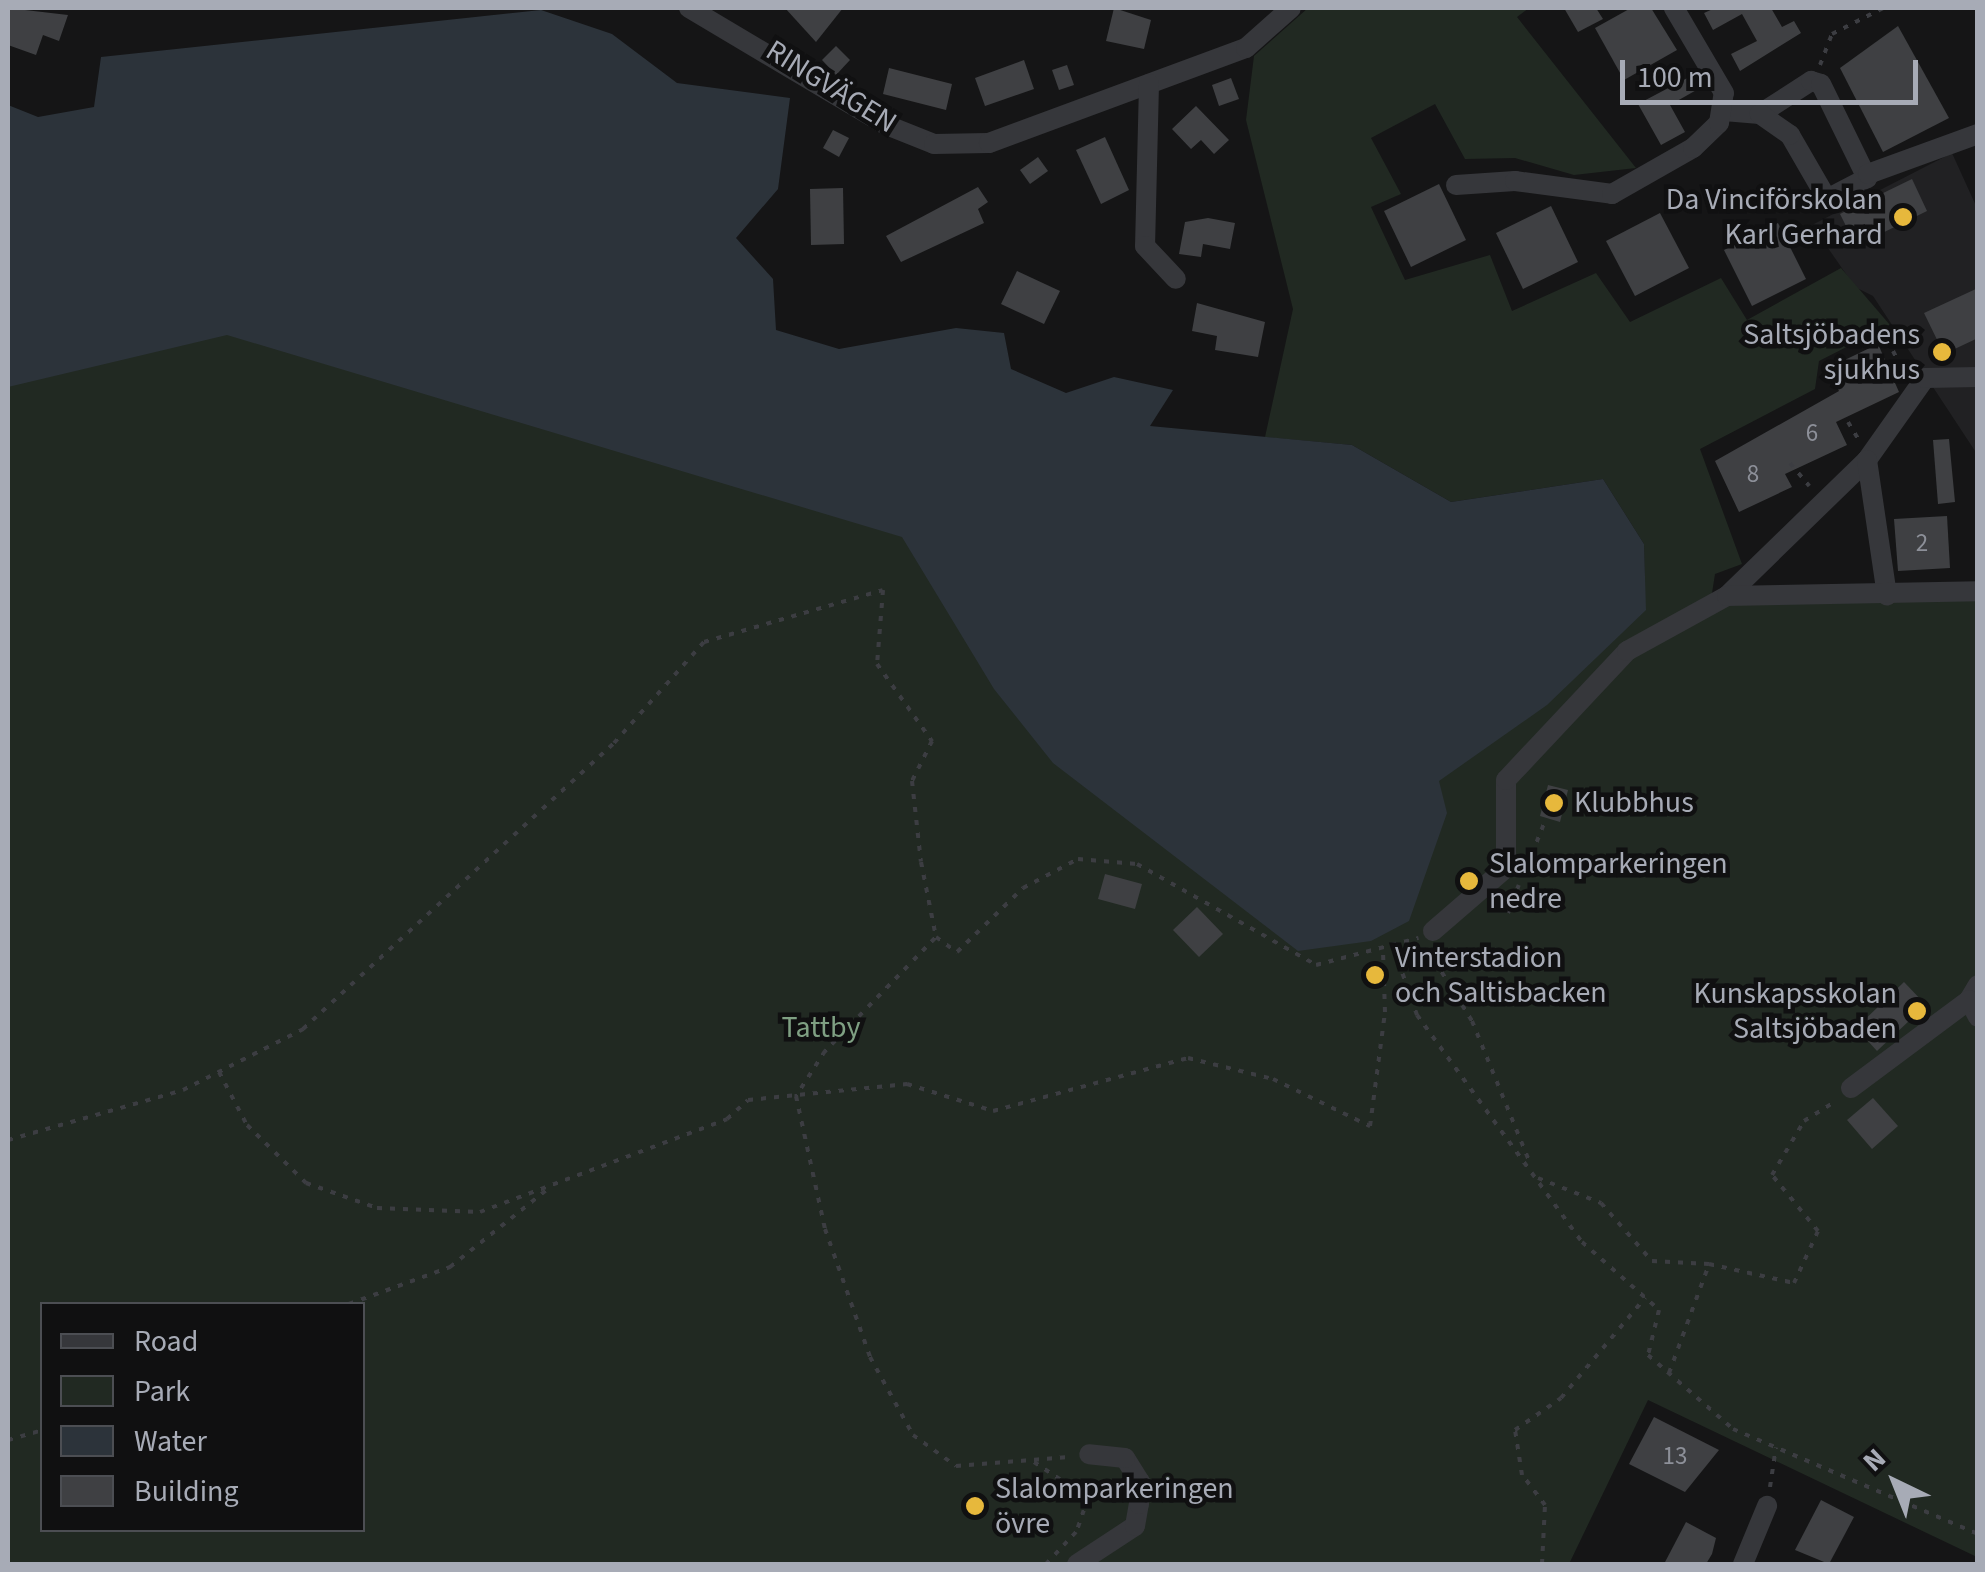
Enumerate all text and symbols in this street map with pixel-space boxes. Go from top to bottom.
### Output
street label: RINGVÄGEN [759,33,903,141]
scale bar [1625,40,1922,102]
text: 100 m [1637,56,1713,99]
place label: Da Vinciförskolan Karl Gerhard [1666,182,1883,252]
marker: Da Vinciförskolan Karl Gerhard [1892,206,1914,228]
place label: Saltsjöbadens sjukhus [1743,317,1920,388]
marker: Saltsjöbadens sjukhus [1929,339,1955,365]
house number: 6 [1806,418,1818,448]
house number: 8 [1747,459,1759,489]
house number: 2 [1916,528,1928,558]
place label: Klubbhus [1574,785,1694,821]
marker: Klubbhus [1543,792,1565,814]
place label: Slalomparkeringen nedre [1489,846,1728,916]
marker: Slalomparkeringen nedre [1458,870,1480,892]
place label: Vinterstadion och Saltisbacken [1395,940,1607,1010]
marker: Vinterstadion och Saltisbacken [1364,964,1386,986]
place label: Kunskapsskolan Saltsjöbaden [1694,976,1897,1046]
marker: Kunskapsskolan Saltsjöbaden [1906,1000,1928,1022]
park label: Tattby [782,1010,860,1046]
legend [40,1302,365,1532]
text: Road [134,1320,198,1363]
text: Park [134,1370,190,1413]
text: Water [134,1420,207,1463]
north arrow [1845,1432,1945,1532]
text: N [1854,1439,1895,1481]
house number: 13 [1663,1441,1687,1471]
text: Building [134,1470,239,1513]
place label: Slalomparkeringen övre [995,1471,1234,1542]
marker: Slalomparkeringen övre [964,1495,986,1517]

